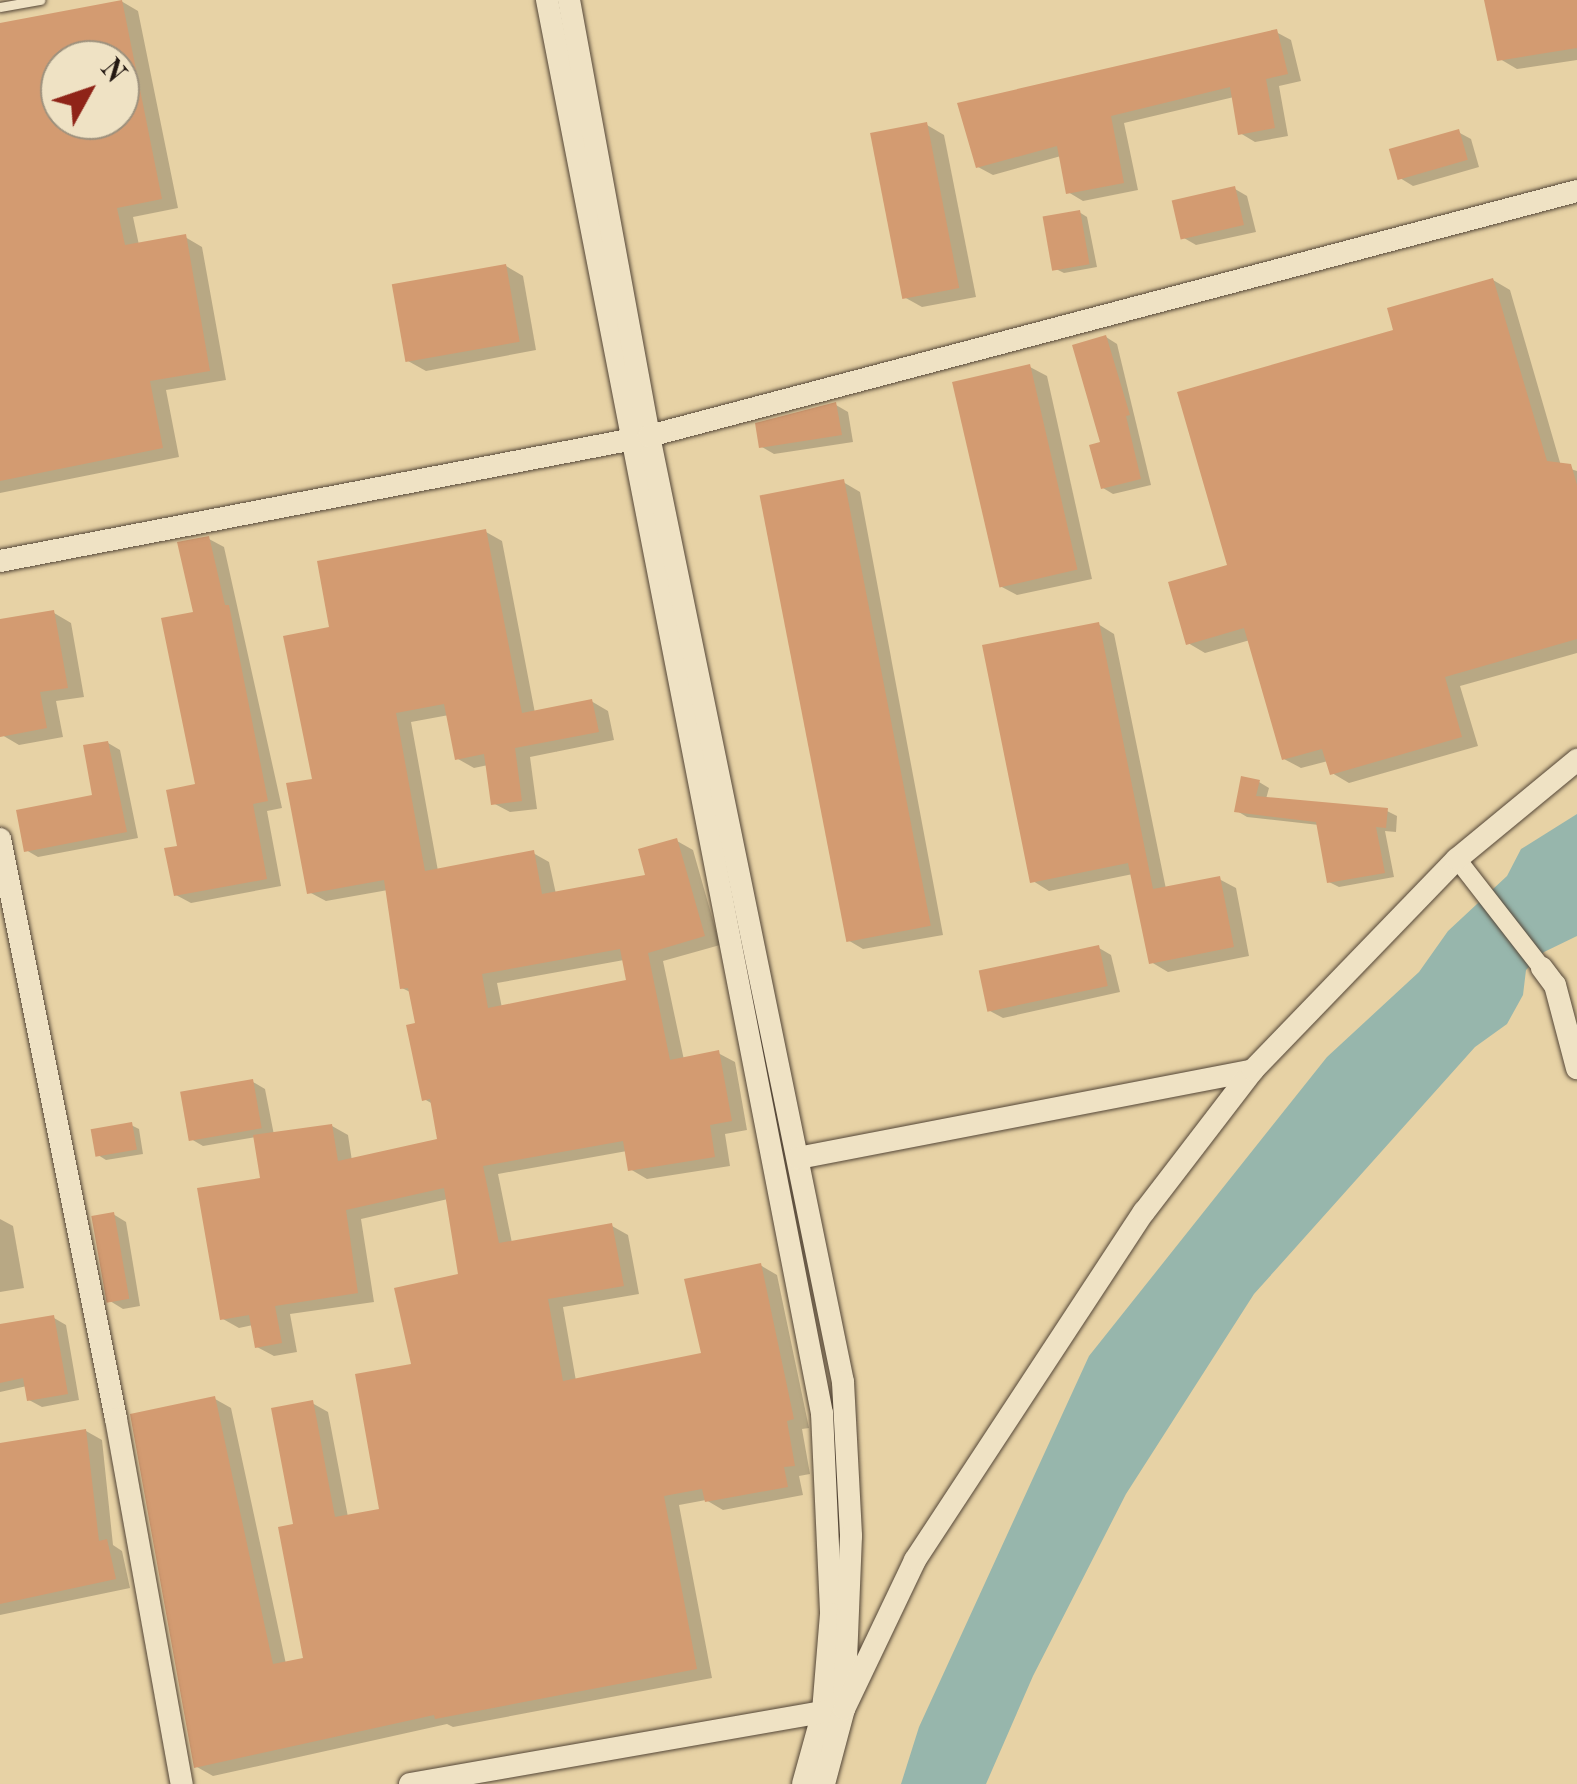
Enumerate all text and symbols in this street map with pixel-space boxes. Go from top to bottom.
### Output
north arrow [40,40,140,140]
text: N [94,55,129,89]

